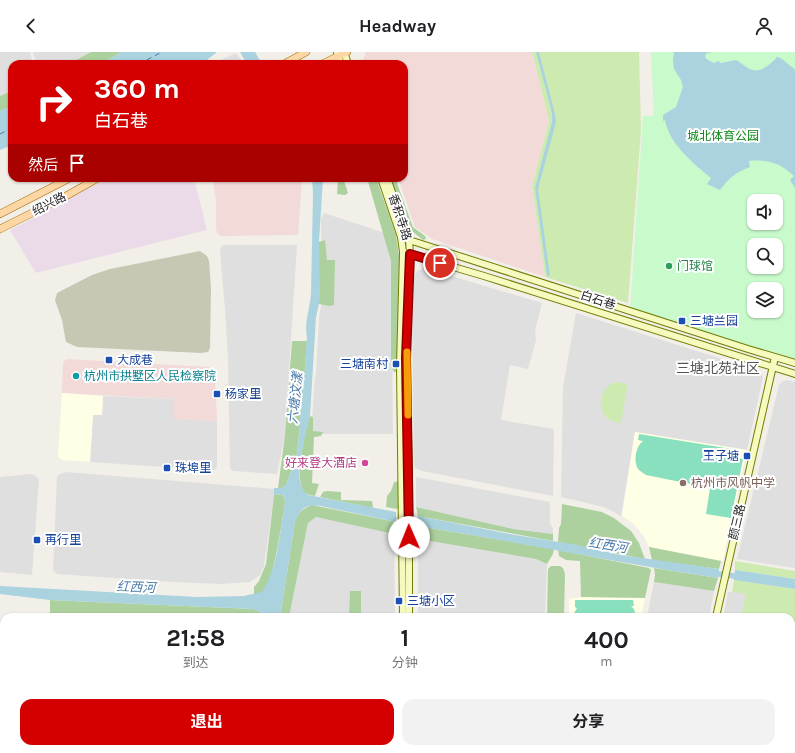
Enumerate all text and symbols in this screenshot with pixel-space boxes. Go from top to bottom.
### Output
icon: back [20,15,42,37]
text: Headway [359,15,436,37]
icon: person [753,15,775,37]
text: 360 m [94,72,180,105]
icon: right [28,76,80,128]
text: 白石巷 [94,110,148,132]
park label: 城北体育公园 [687,129,759,143]
icon: arrive [66,152,88,174]
text: 然后 [28,156,58,174]
street label: 绍兴路 [30,190,68,218]
street label: 香积寺路 [386,192,414,242]
map controls [747,194,783,318]
button: sound [747,194,783,230]
button: search [747,238,783,274]
pin [423,246,457,280]
icon: arrive [429,252,451,274]
place label: 门球馆 [677,259,713,273]
marker: 门球馆 [664,261,674,271]
button: layers [747,282,783,318]
street label: 白石巷 [579,288,617,312]
place label: 三塘兰园 [690,314,738,328]
marker: 三塘兰园 [677,316,687,326]
place label: 大成巷 [117,353,153,367]
marker: 大成巷 [104,355,114,365]
place label: 三塘南村 [340,357,389,371]
marker: 三塘南村 [391,359,401,369]
district label: 三塘北苑社区 [676,360,760,377]
place label: 杭州市拱墅区人民检察院 [84,369,216,383]
water label: 六塘汶漾 [285,369,305,425]
marker: 杭州市拱墅区人民检察院 [71,371,81,381]
place label: 杨家里 [225,387,261,401]
marker: 杨家里 [212,389,222,399]
place label: 王子塘 [703,449,739,463]
marker: 王子塘 [742,451,752,461]
place label: 好来登大酒店 [285,456,357,470]
marker: 好来登大酒店 [360,458,370,468]
place label: 珠埠里 [175,461,211,475]
marker: 珠埠里 [162,463,172,473]
place label: 杭州市风帆中学 [691,476,775,490]
marker: 杭州市风帆中学 [678,478,688,488]
street label: 颜三路 [726,503,748,541]
position arrow [388,516,430,558]
place label: 再行里 [45,533,81,547]
marker: 再行里 [32,535,42,545]
water label: 红西河 [588,535,631,556]
water label: 红西河 [116,579,159,595]
place label: 三塘小区 [407,594,455,608]
marker: 三塘小区 [394,596,404,606]
text: 21:58 [166,624,225,652]
text: 1 [400,624,409,652]
text: 400 [584,626,629,654]
text: m [600,654,612,669]
text: 到达 [183,655,209,670]
text: 分钟 [392,655,418,670]
button: 退出 [20,699,394,745]
button: 分享 [402,699,775,745]

